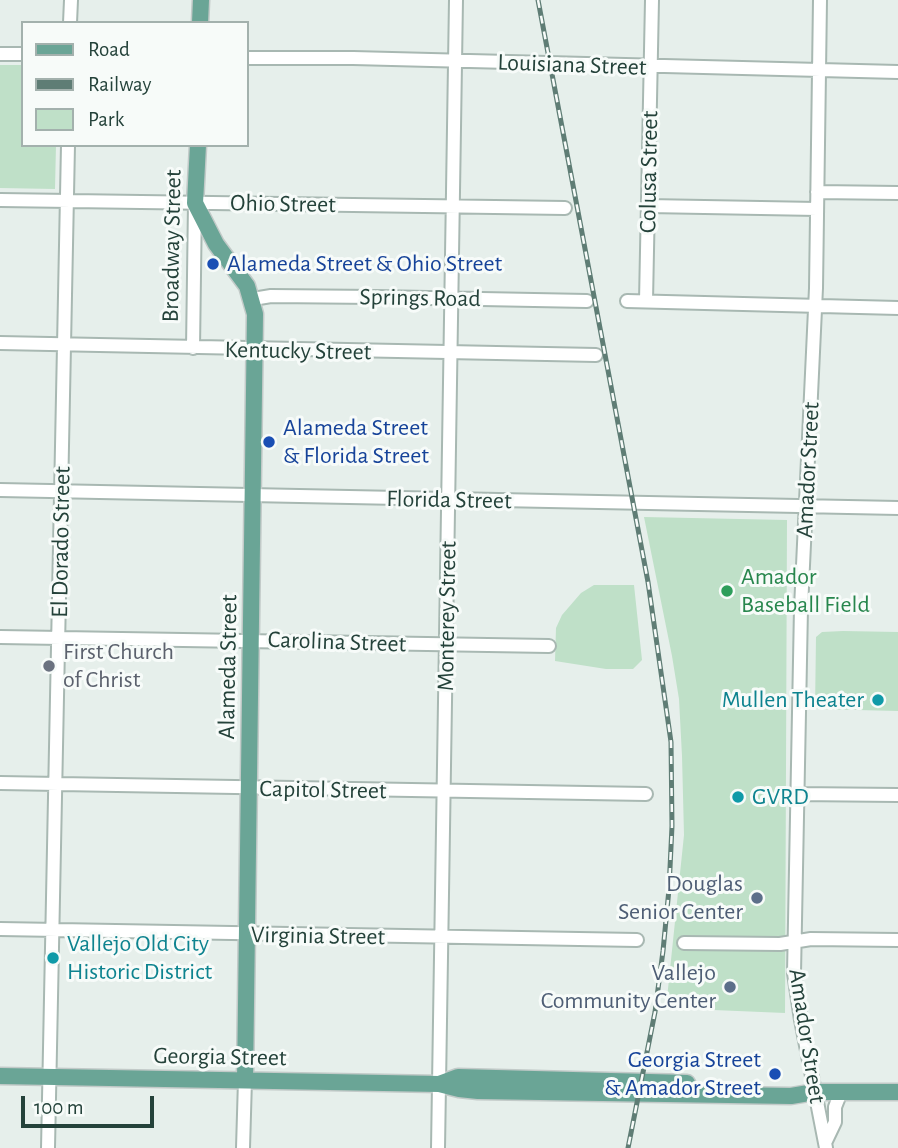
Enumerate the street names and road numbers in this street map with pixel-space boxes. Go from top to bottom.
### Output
street label: Louisiana Street [497,48,647,82]
street label: Colusa Street [634,111,664,233]
street label: Broadway Street [156,169,188,323]
street label: Ohio Street [230,189,336,219]
street label: Springs Road [359,283,481,313]
street label: Kentucky Street [224,335,372,367]
street label: Amador Street [790,401,826,539]
street label: El Dorado Street [45,466,77,618]
street label: Florida Street [386,485,512,515]
street label: Monterey Street [431,541,463,691]
street label: Alameda Street [212,594,244,740]
street label: Carolina Street [267,625,407,659]
street label: Capitol Street [259,774,387,806]
street label: Virginia Street [251,920,385,952]
street label: Amador Street [782,967,832,1105]
street label: Georgia Street [153,1041,287,1073]

